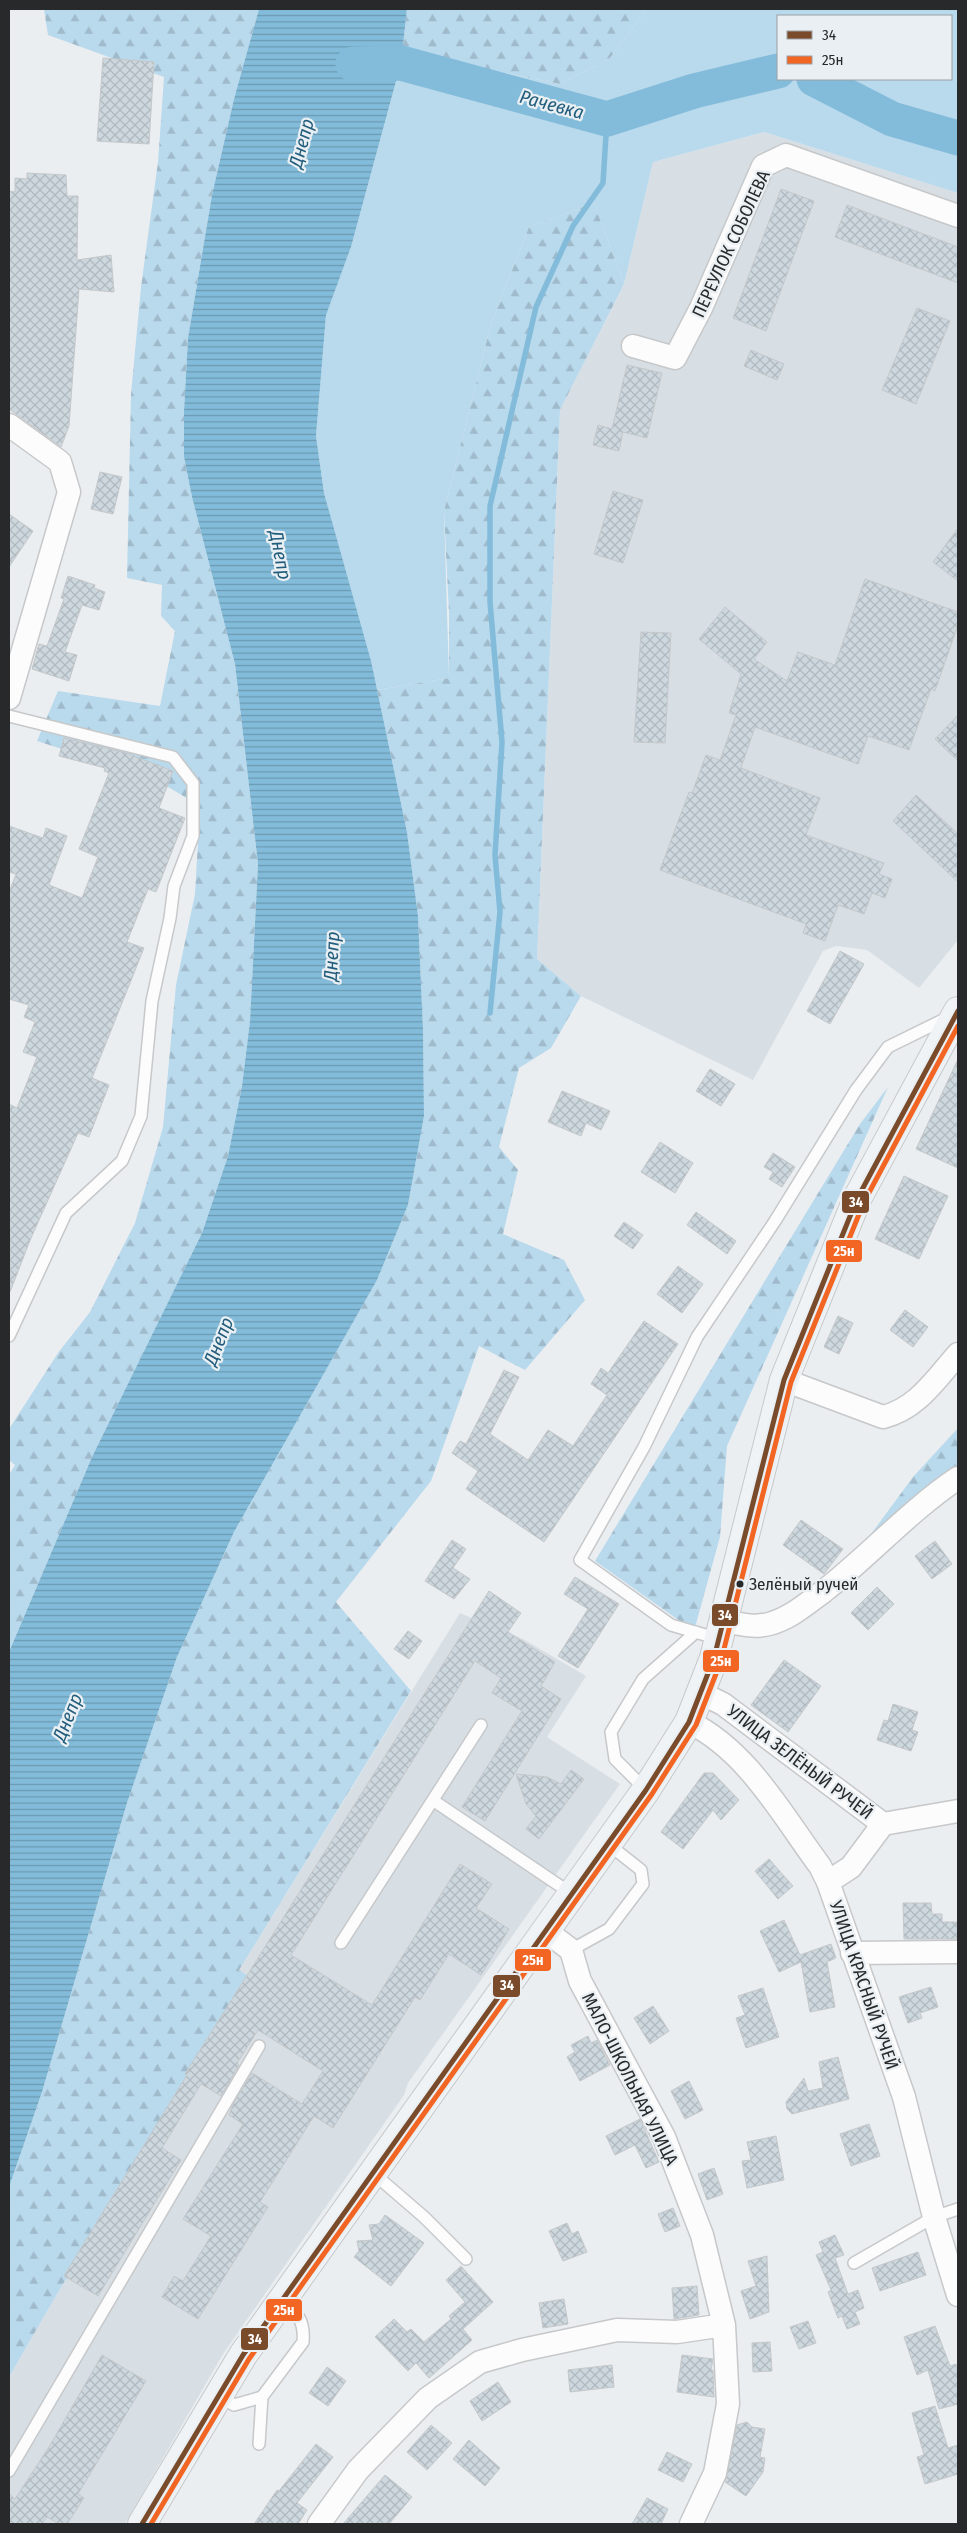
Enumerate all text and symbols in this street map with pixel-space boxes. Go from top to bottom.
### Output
legend [777,15,952,80]
text: 34 [822,26,836,44]
text: 25н [822,51,844,69]
water label: Рачевка [517,85,586,124]
water label: Днепр [283,116,319,172]
street label: ПЕРЕУЛОК СОБОЛЕВА [687,166,775,321]
water label: Днепр [264,527,297,582]
water label: Днепр [319,931,344,983]
line badge: 34 [841,1190,870,1214]
text: 34 [848,1194,863,1211]
line badge: 25н [825,1239,863,1263]
text: 25н [833,1243,854,1260]
water label: Днепр [198,1314,238,1370]
place label: Зелёный ручей [749,1574,858,1595]
marker: Зелёный ручей [735,1579,745,1589]
line badge: 34 [711,1603,739,1627]
text: 34 [717,1607,732,1624]
line badge: 25н [702,1649,740,1673]
text: 25н [710,1653,731,1670]
water label: Днепр [47,1690,87,1746]
street label: УЛИЦА ЗЕЛЁНЫЙ РУЧЕЙ [722,1699,877,1824]
street label: УЛИЦА КРАСНЫЙ РУЧЕЙ [824,1897,903,2072]
line badge: 25н [514,1948,552,1972]
text: 25н [522,1952,543,1969]
line badge: 34 [492,1974,521,1998]
text: 34 [499,1977,514,1994]
street label: МАЛО-ШКОЛЬНАЯ УЛИЦА [577,1989,683,2169]
line badge: 25н [265,2298,303,2322]
text: 25н [273,2302,294,2319]
line badge: 34 [240,2327,269,2351]
text: 34 [247,2331,262,2348]

